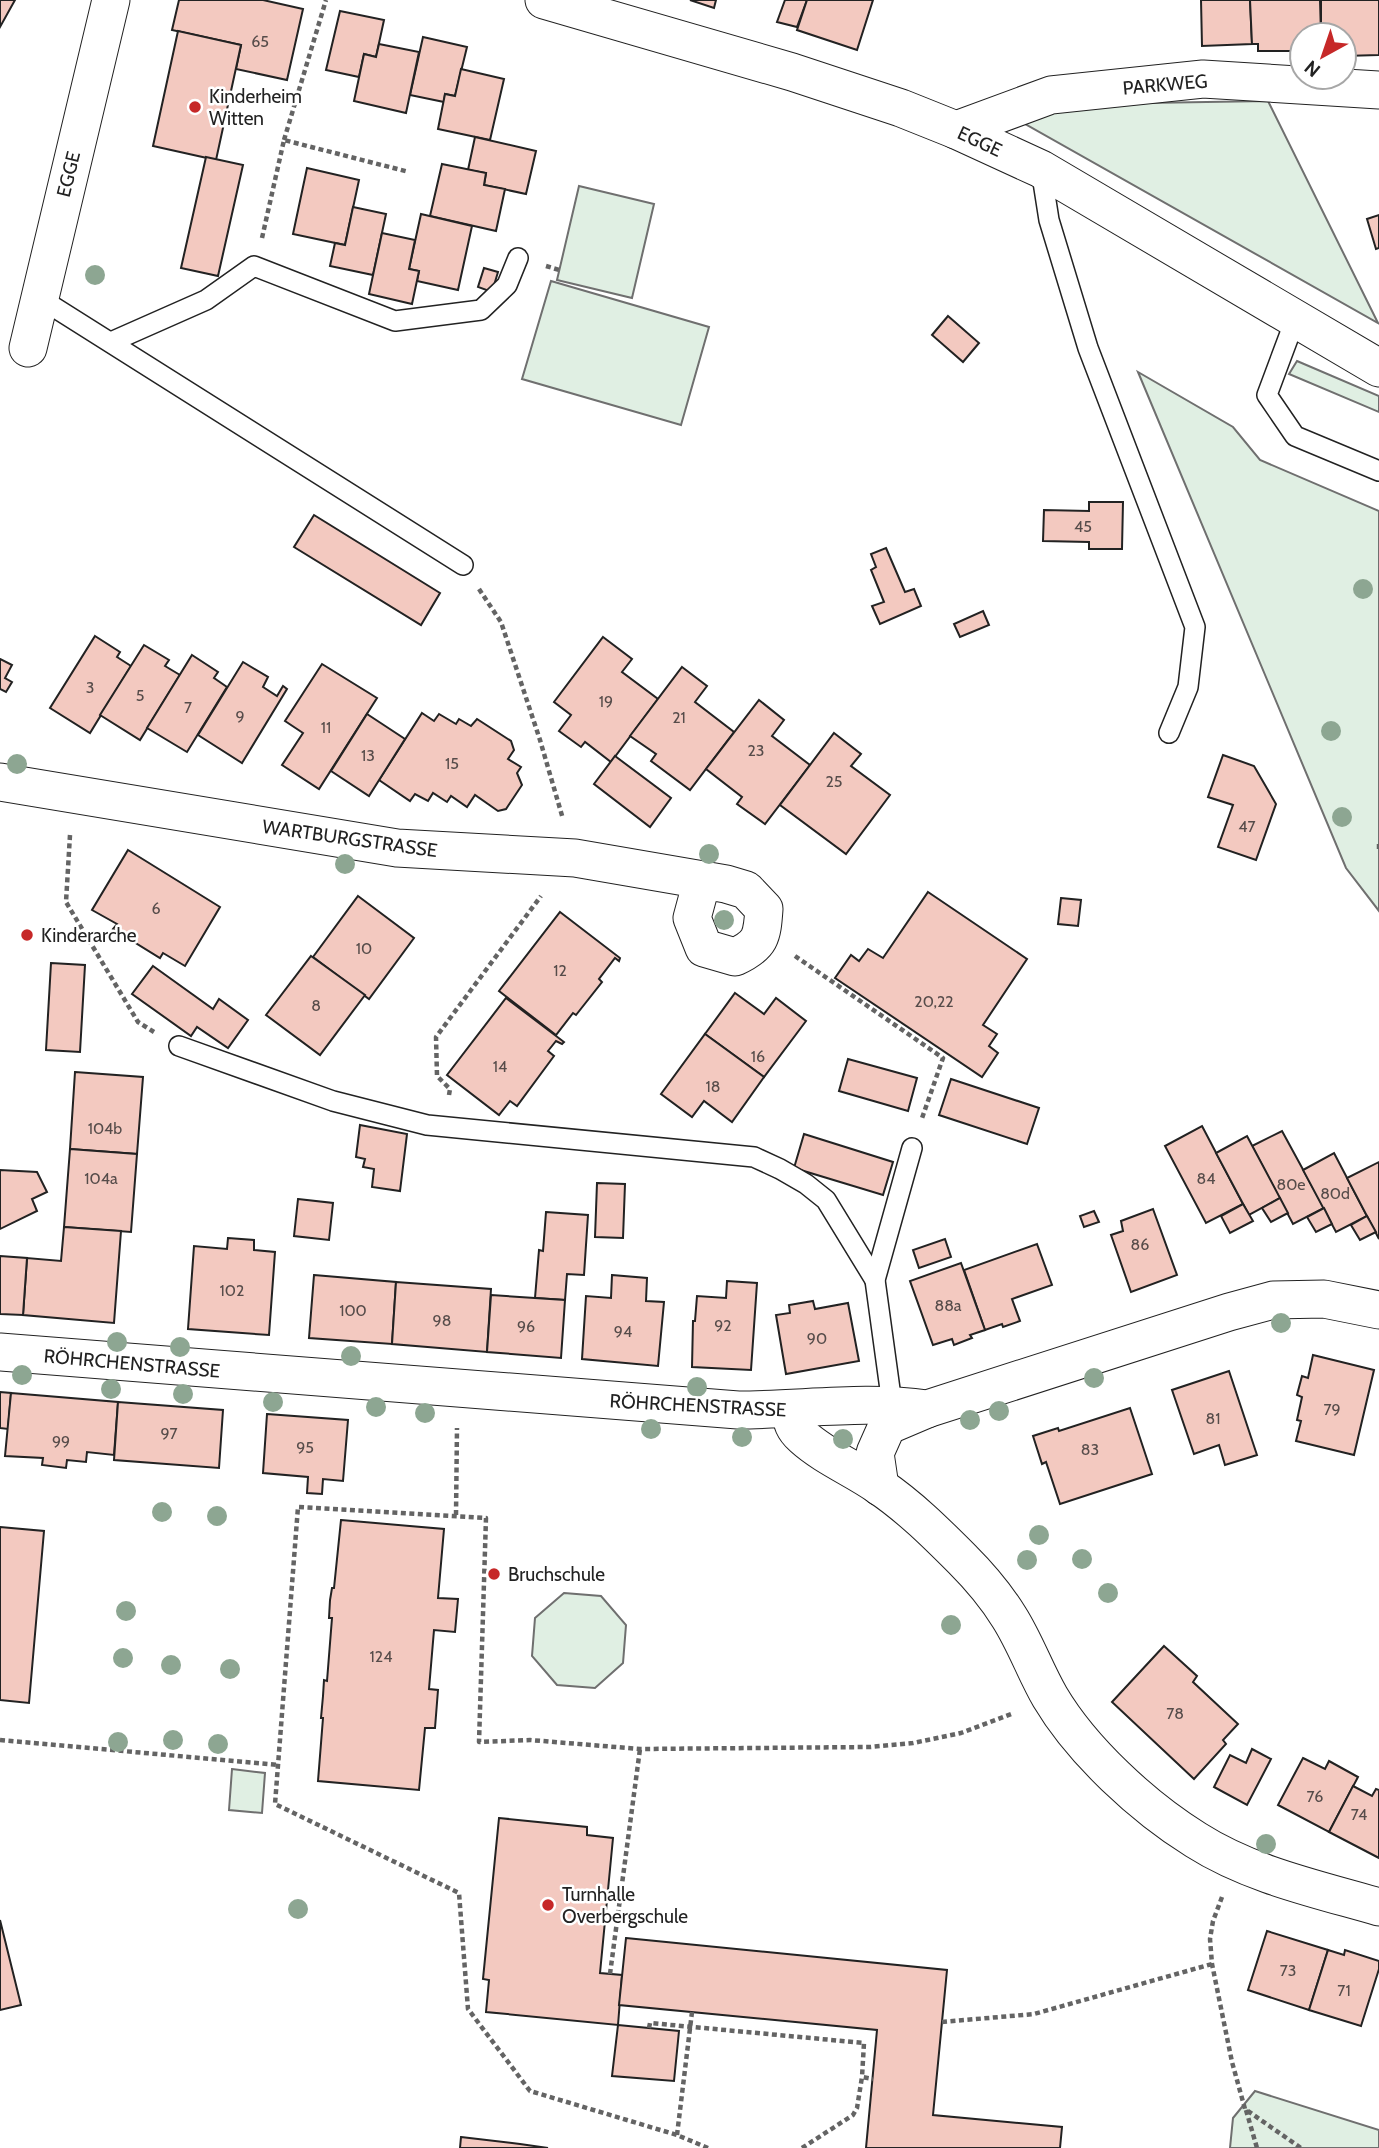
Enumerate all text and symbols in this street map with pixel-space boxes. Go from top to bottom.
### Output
north arrow [1288,21,1358,91]
house number: 65 [251,32,269,51]
text: N [1300,56,1325,82]
street label: PARKWEG [1122,69,1208,100]
place label: Kinderheim Witten [209,85,302,130]
marker: Kinderheim Witten [187,99,203,115]
street label: EGGE [954,121,1006,162]
street label: EGGE [52,149,85,199]
house number: 45 [1074,517,1092,536]
house number: 3 [86,678,94,697]
house number: 5 [136,686,144,705]
house number: 19 [599,692,613,711]
house number: 7 [184,698,192,717]
house number: 9 [235,707,245,726]
house number: 21 [672,708,686,727]
house number: 11 [321,718,331,737]
house number: 23 [747,741,765,760]
house number: 13 [361,746,375,765]
house number: 15 [445,754,459,773]
house number: 25 [825,772,843,791]
street label: WARTBURGSTRASSE [261,815,439,862]
house number: 47 [1238,817,1256,836]
house number: 6 [151,899,161,918]
place label: Kinderarche [41,924,137,947]
marker: Kinderarche [19,927,35,943]
house number: 10 [356,939,372,958]
house number: 12 [553,961,567,980]
house number: 20,22 [914,992,954,1011]
house number: 8 [311,996,321,1015]
house number: 16 [751,1047,765,1066]
house number: 14 [493,1057,507,1076]
house number: 18 [706,1077,720,1096]
house number: 104b [88,1119,122,1138]
house number: 104a [84,1169,118,1188]
house number: 84 [1197,1169,1215,1188]
house number: 80e [1276,1175,1306,1194]
house number: 80d [1320,1184,1350,1203]
house number: 86 [1131,1235,1149,1254]
house number: 102 [220,1281,244,1300]
house number: 88a [934,1296,962,1315]
house number: 100 [339,1301,367,1320]
house number: 98 [433,1311,451,1330]
house number: 92 [714,1316,732,1335]
house number: 96 [517,1317,535,1336]
house number: 94 [614,1322,632,1341]
house number: 90 [807,1329,827,1348]
street label: RÖHRCHENSTRASSE [43,1344,221,1383]
street label: RÖHRCHENSTRASSE [609,1389,787,1422]
house number: 79 [1323,1400,1341,1419]
house number: 81 [1206,1409,1220,1428]
house number: 97 [160,1424,178,1443]
house number: 99 [52,1432,70,1451]
house number: 95 [296,1438,314,1457]
house number: 83 [1081,1440,1099,1459]
place label: Bruchschule [508,1563,605,1586]
marker: Bruchschule [486,1566,502,1582]
house number: 124 [370,1647,392,1666]
house number: 78 [1166,1704,1184,1723]
house number: 76 [1307,1787,1323,1806]
house number: 74 [1351,1805,1367,1824]
place label: Turnhalle Overbergschule [562,1883,688,1928]
marker: Turnhalle Overbergschule [540,1897,556,1913]
house number: 73 [1280,1961,1296,1980]
house number: 71 [1337,1981,1351,2000]

